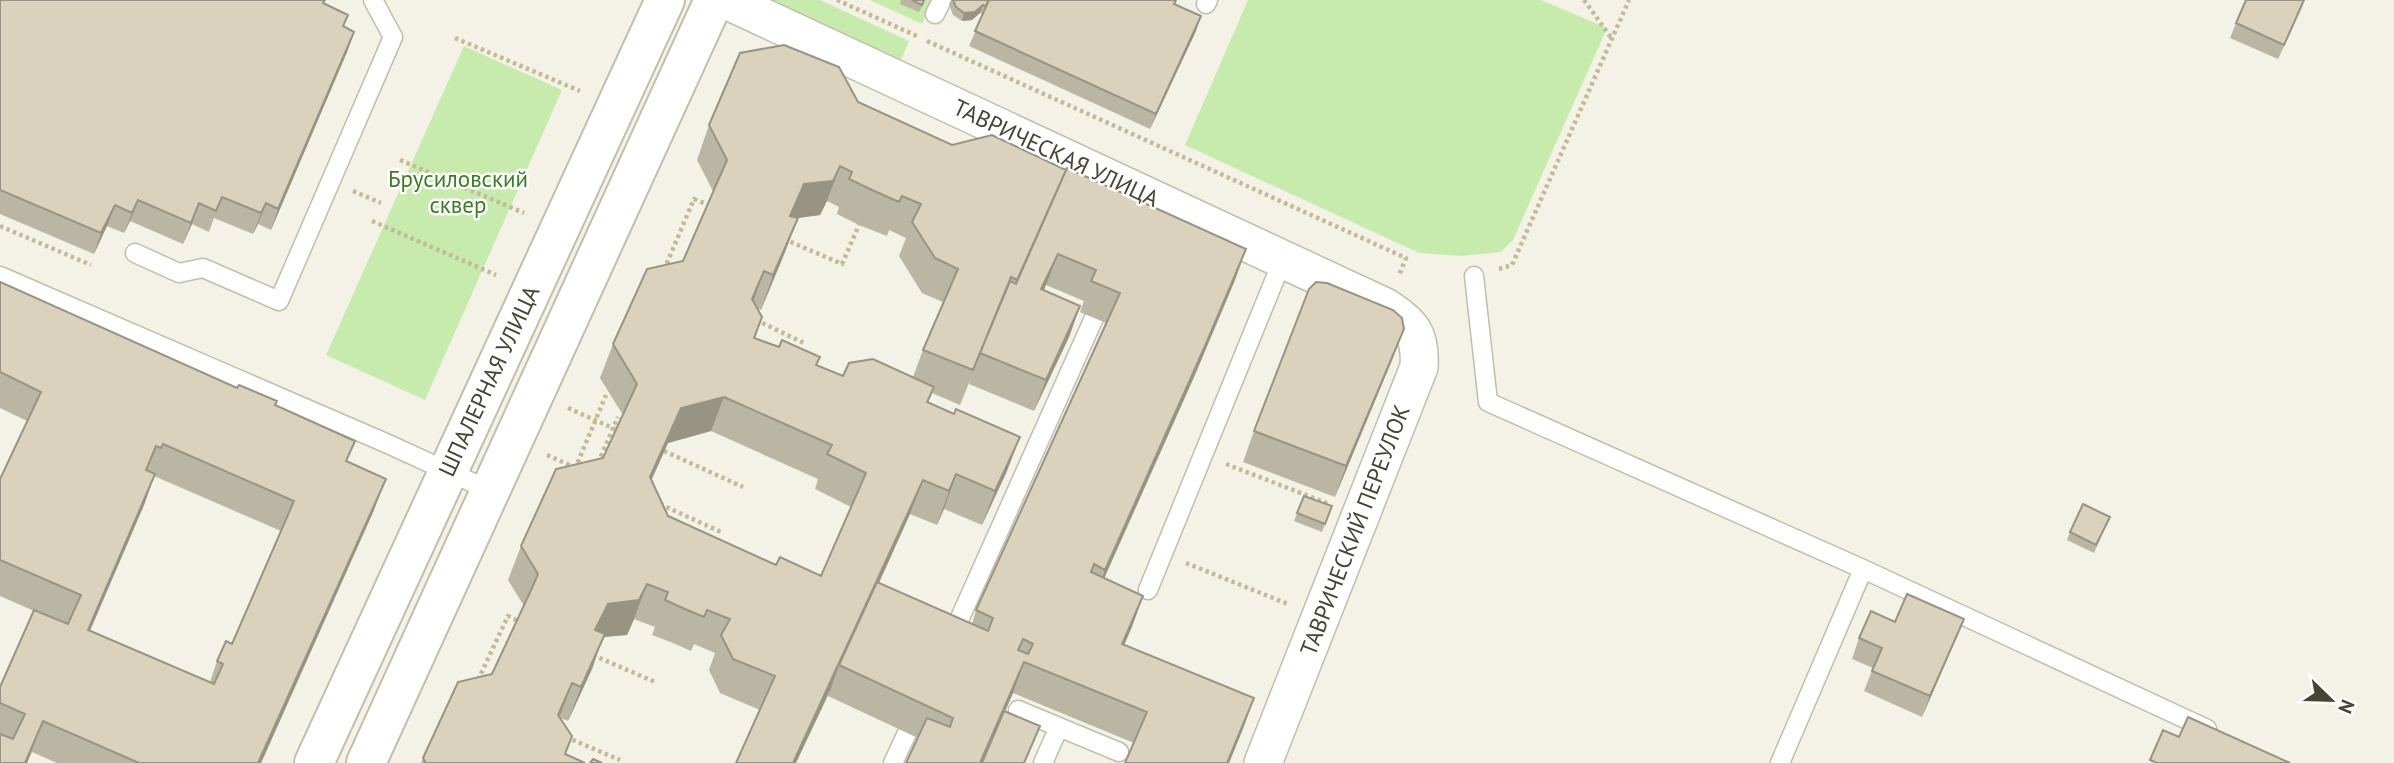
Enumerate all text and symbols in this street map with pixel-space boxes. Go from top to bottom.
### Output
street label: ТАВРИЧЕСКАЯ УЛИЦА [949,92,1164,213]
park label: Брусиловский сквер [388,164,528,219]
street label: ШПАЛЕРНАЯ УЛИЦА [432,280,546,481]
street label: ТАВРИЧЕСКИЙ ПЕРЕУЛОК [1293,400,1416,659]
north arrow [2296,665,2366,735]
text: N [2333,696,2360,717]

